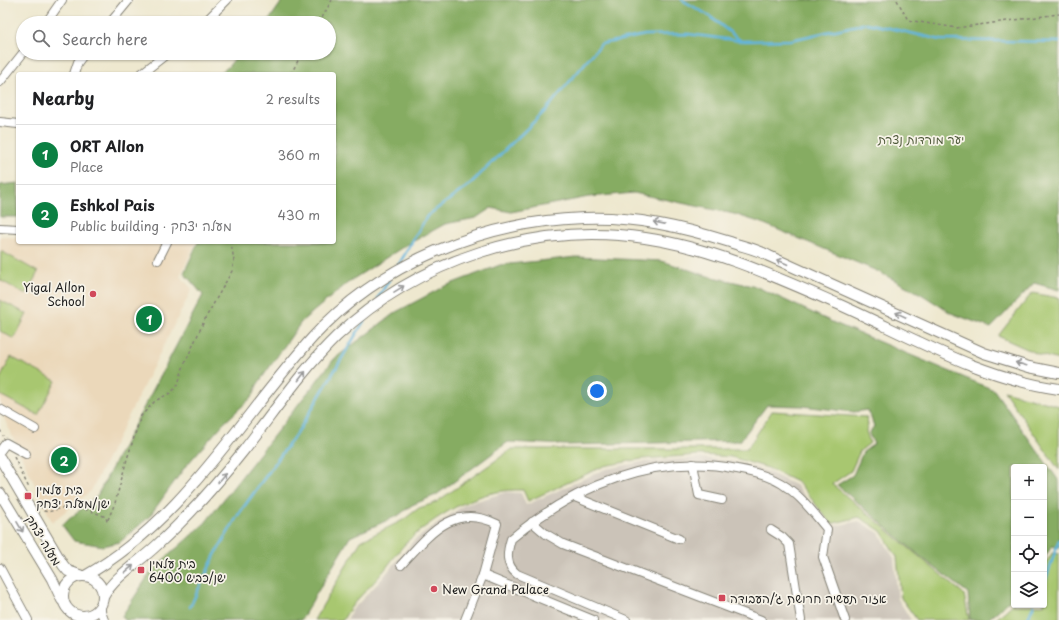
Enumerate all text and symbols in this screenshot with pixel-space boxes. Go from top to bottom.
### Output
search box [16,16,336,60]
icon: search [30,27,52,49]
text: Search here [62,27,148,50]
text: Nearby [32,85,94,111]
text: 2 results [266,89,320,108]
park label: יער מורדות נצרת [877,130,964,148]
text: ORT Allon [70,134,144,157]
text: 1 [42,145,48,164]
text: 360 m [277,145,320,164]
text: Place [70,157,103,176]
text: Eshkol Pais [70,193,155,216]
text: 2 [40,205,50,224]
text: 430 m [278,205,320,224]
text: Public building · מעלה יצחק [70,216,232,235]
one-way arrow [653,219,666,227]
one-way arrow [777,257,789,265]
place label: Yigal Allon School [23,278,85,310]
one-way arrow [393,285,405,293]
marker: Yigal Allon School [88,289,98,299]
pin: 1 [136,304,162,334]
one-way arrow [895,311,907,318]
one-way arrow [1015,360,1028,368]
one-way arrow [298,370,307,381]
your location [587,381,607,401]
pin: 2 [51,445,77,475]
map controls [1011,464,1047,608]
button: + [1011,464,1047,500]
one-way arrow [217,472,226,483]
place label: בית עלמין ישן/מעלה יצחק [36,480,110,512]
marker: בית עלמין ישן/מעלה יצחק [23,491,33,501]
button: − [1011,500,1047,536]
street label: מעלה יצחק [22,511,66,569]
one-way arrow [16,520,24,532]
button: locate [1011,536,1047,572]
place label: בית עלמין ישן/כביש 6400 [149,554,226,586]
one-way arrow [124,564,135,573]
marker: בית עלמין ישן/כביש 6400 [136,565,146,575]
button: layers [1011,572,1047,608]
place label: New Grand Palace [442,580,549,598]
marker: New Grand Palace [429,584,439,594]
place label: אזור תעשיה חרושת ג׳/העבודה [730,589,887,607]
marker: אזור תעשיה חרושת ג׳/העבודה [717,593,727,603]

